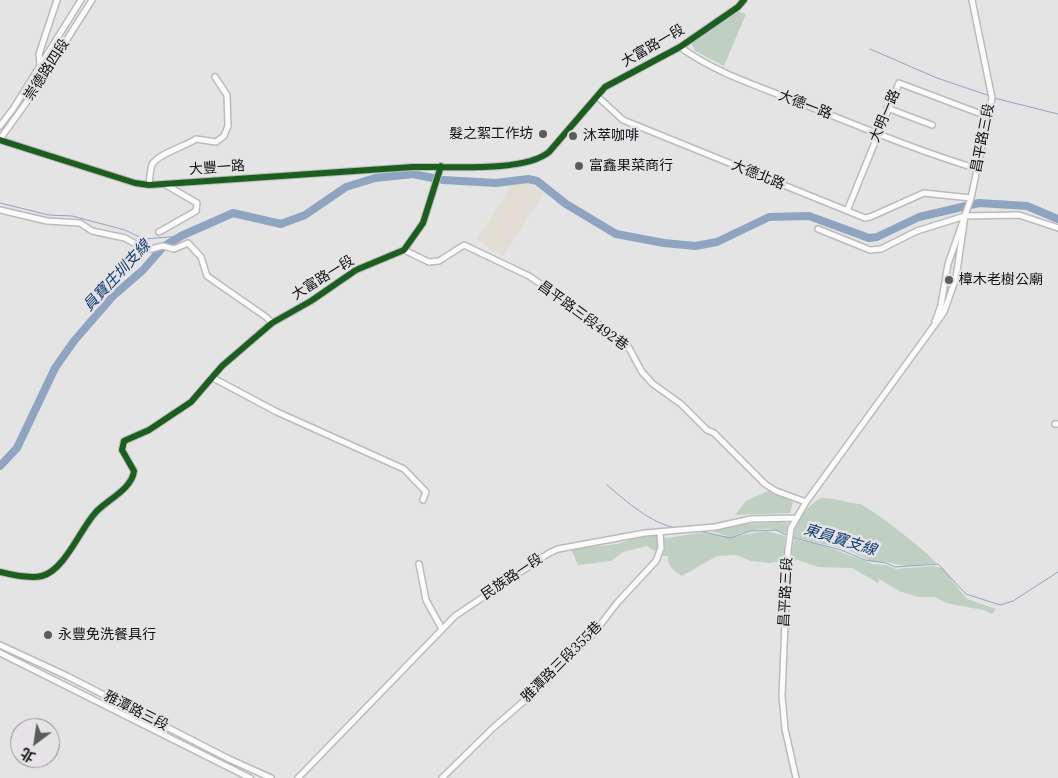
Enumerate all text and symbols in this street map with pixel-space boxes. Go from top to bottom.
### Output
street label: 大富路一段 [618,21,688,71]
street label: 崇德路四段 [21,36,73,104]
street label: 大德一路 [776,87,834,123]
street label: 大明一路 [866,87,904,145]
street label: 昌平路三段 [968,102,998,174]
place label: 髮之絮工作坊 [449,126,533,142]
marker: 髮之絮工作坊 [537,128,549,140]
place label: 沐萃咖啡 [583,128,639,144]
marker: 沐萃咖啡 [567,130,579,142]
street label: 大德北路 [729,157,787,193]
street label: 大豐一路 [188,158,246,178]
place label: 富鑫果菜商行 [589,158,673,174]
marker: 富鑫果菜商行 [573,160,585,172]
water label: 員寶庄圳支線 [80,237,154,315]
street label: 大富路一段 [289,252,357,304]
place label: 樟木老樹公廟 [959,272,1043,288]
marker: 樟木老樹公廟 [943,274,955,286]
street label: 昌平路三段492巷 [535,278,631,354]
water label: 東員寶支線 [802,520,878,560]
street label: 民族路一段 [478,550,546,604]
street label: 昌平路三段 [776,557,796,627]
street label: 雅潭路三段355巷 [518,618,606,706]
place label: 永豐免洗餐具行 [58,627,156,643]
marker: 永豐免洗餐具行 [42,629,54,641]
street label: 雅潭路三段 [101,688,171,734]
north arrow [10,718,60,768]
text: 北 [17,744,38,766]

